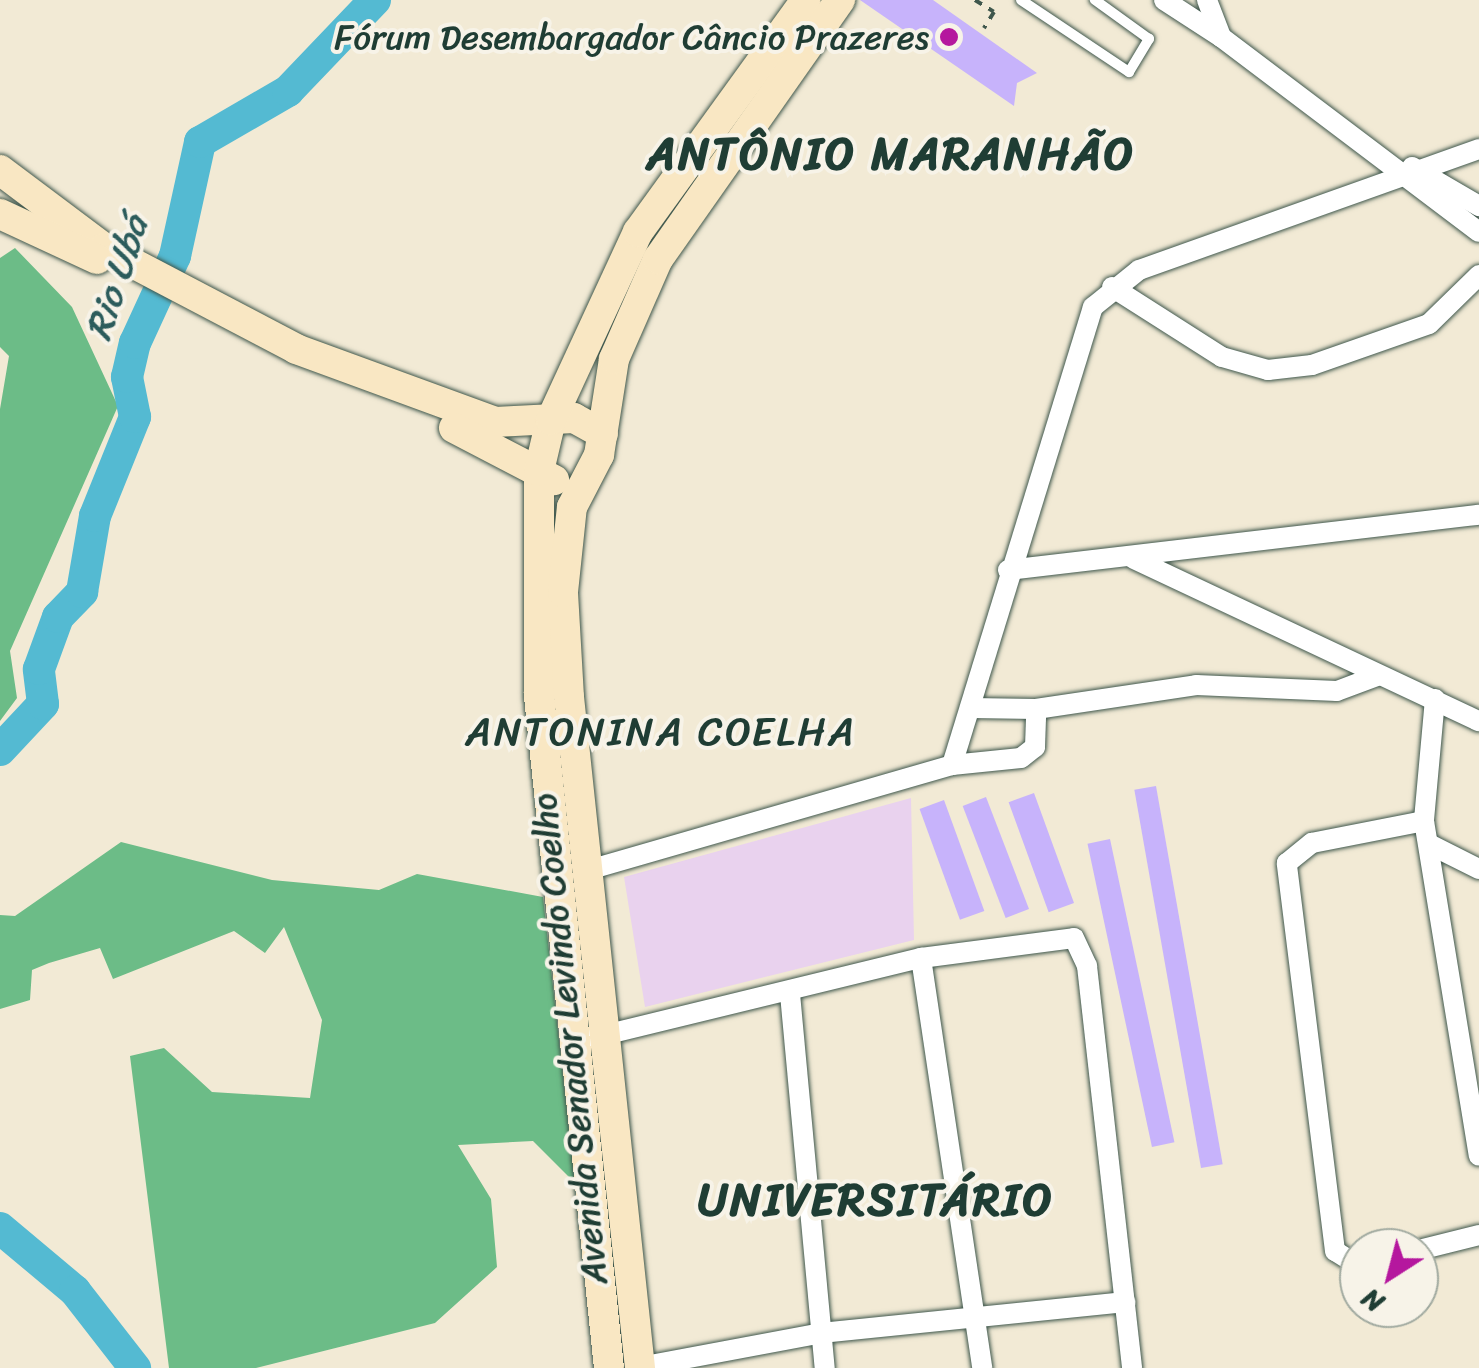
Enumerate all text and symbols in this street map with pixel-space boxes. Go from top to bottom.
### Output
place label: Fórum Desembargador Câncio Prazeres [330,16,929,58]
marker: Fórum Desembargador Câncio Prazeres [938,26,960,48]
district label: ANTÔNIO MARANHÃO [648,128,1134,182]
water label: Rio Ubá [76,210,158,346]
district label: ANTONINA COELHA [466,708,856,756]
street label: Avenida Senador Levindo Coelho [522,791,616,1287]
district label: UNIVERSITÁRIO [701,1174,1051,1228]
north arrow [1339,1228,1439,1328]
text: N [1350,1276,1394,1327]

